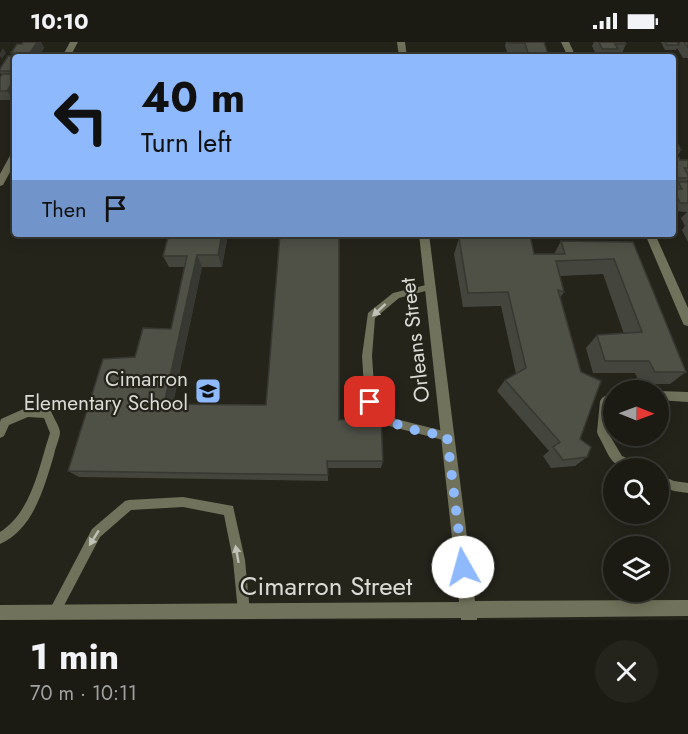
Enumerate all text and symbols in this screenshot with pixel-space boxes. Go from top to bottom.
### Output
text: 10:10 [30,5,89,37]
text: 40 m [141,67,245,128]
icon: left [42,78,120,156]
text: Turn left [141,123,231,162]
icon: arrive [99,192,132,225]
text: Then [42,193,87,225]
street label: Orleans Street [392,276,438,404]
one-way arrow [372,303,386,317]
place label: Cimarron Elementary School [24,364,188,418]
school or university icon: Cimarron Elementary School [193,376,223,406]
pin [344,376,395,427]
north arrow [603,380,669,446]
map controls [603,380,669,602]
icon: arrive [353,385,386,418]
button: search [603,458,669,524]
one-way arrow [88,530,100,546]
position arrow [431,535,495,599]
button: layers [603,536,669,602]
one-way arrow [233,545,242,564]
street label: Cimarron Street [240,567,413,605]
text: 1 min [30,630,119,682]
button: close [595,640,658,703]
text: 70 m · 10:11 [30,679,137,708]

